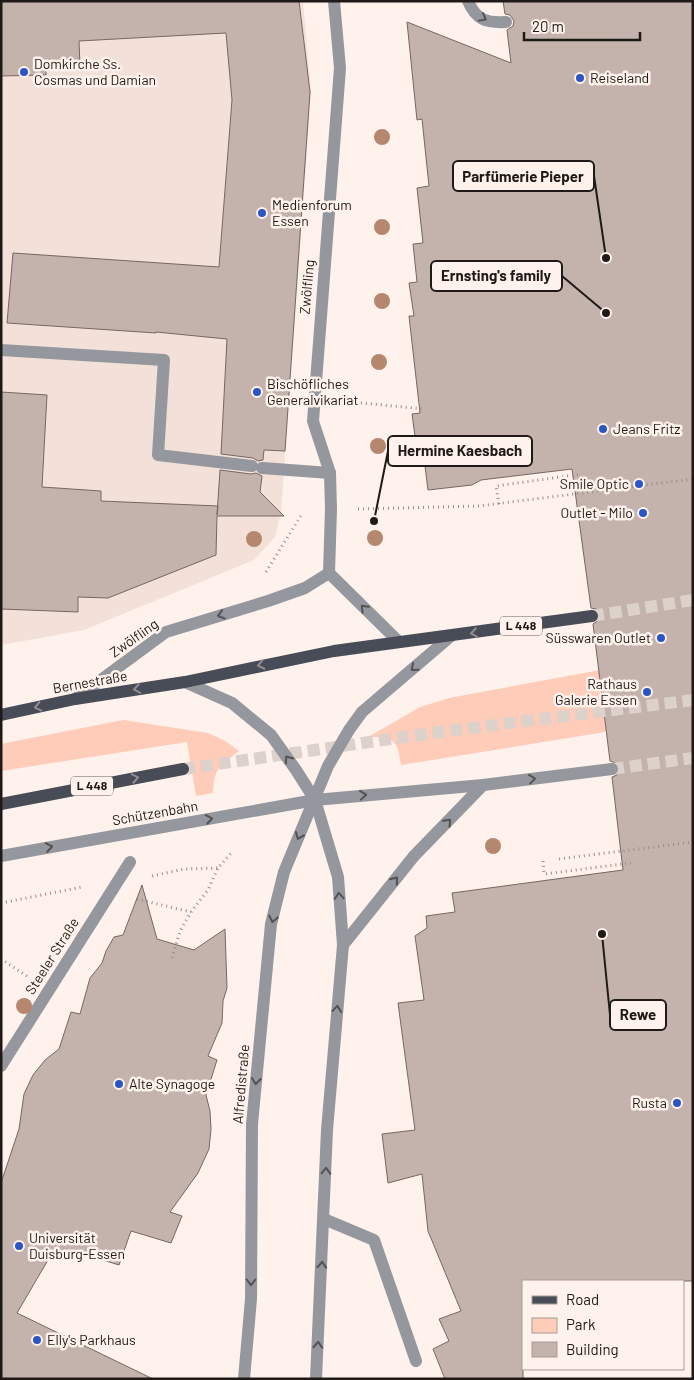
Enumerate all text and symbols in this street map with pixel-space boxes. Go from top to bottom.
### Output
scale bar [524,10,640,42]
one-way arrow [478,12,487,22]
text: 20 m [532,17,564,35]
place label: Domkirche Ss. Cosmas und Damian [34,55,156,88]
marker: Domkirche Ss. Cosmas und Damian [18,66,30,78]
place label: Reiseland [590,69,649,86]
marker: Reiseland [574,72,586,84]
callout: Parfümerie Pieper [453,161,594,191]
text: Parfümerie Pieper [462,167,584,185]
place label: Medienforum Essen [272,196,352,229]
marker: Medienforum Essen [256,207,268,219]
street label: Zwölfling [296,259,317,315]
callout: Ernsting's family [431,261,562,291]
text: Ernsting's family [441,266,551,284]
place label: Bischöfliches Generalvikariat [267,375,359,408]
marker: Bischöfliches Generalvikariat [251,386,263,398]
place label: Jeans Fritz [613,420,680,437]
marker: Jeans Fritz [597,423,609,435]
callout: Hermine Kaesbach [388,436,532,466]
text: Hermine Kaesbach [398,441,522,459]
place label: Smile Optic [560,475,629,492]
marker: Smile Optic [633,478,645,490]
place label: Outlet - Milo [560,504,633,521]
marker: Outlet - Milo [637,507,649,519]
one-way arrow [361,605,370,614]
one-way arrow [217,610,226,620]
street label: Zwölfling [106,615,161,660]
road number: L 448 [500,616,542,636]
one-way arrow [470,627,478,637]
place label: Süsswaren Outlet [546,629,651,646]
marker: Süsswaren Outlet [655,632,667,644]
one-way arrow [256,660,265,670]
one-way arrow [411,662,420,670]
street label: Bernestraße [51,667,129,696]
place label: Rathaus Galerie Essen [555,675,637,708]
one-way arrow [133,684,141,694]
marker: Rathaus Galerie Essen [641,686,653,698]
one-way arrow [34,701,43,712]
one-way arrow [285,755,294,765]
one-way arrow [131,773,139,784]
one-way arrow [528,774,536,785]
road number: L 448 [71,776,113,796]
one-way arrow [359,790,367,801]
street label: Schützenbahn [111,797,199,828]
one-way arrow [205,814,214,824]
one-way arrow [442,818,451,827]
one-way arrow [295,831,306,840]
one-way arrow [45,842,54,853]
one-way arrow [389,876,398,886]
one-way arrow [334,892,345,900]
street label: Steeler Straße [21,914,82,997]
one-way arrow [268,915,278,923]
callout: Rewe [610,1000,666,1030]
one-way arrow [331,1004,342,1012]
text: Rewe [620,1005,656,1023]
street label: Alfredistraße [229,1044,252,1124]
place label: Alte Synagoge [129,1075,215,1092]
one-way arrow [251,1077,262,1085]
marker: Alte Synagoge [113,1078,125,1090]
place label: Rusta [632,1094,667,1111]
marker: Rusta [671,1097,683,1109]
one-way arrow [320,1166,331,1174]
place label: Universität Duisburg-Essen [29,1229,125,1262]
marker: Universität Duisburg-Essen [13,1240,25,1252]
one-way arrow [316,1261,327,1269]
one-way arrow [246,1278,256,1286]
legend [522,1280,684,1370]
text: Road [566,1290,599,1308]
text: Park [566,1315,596,1333]
place label: Elly's Parkhaus [47,1331,136,1348]
marker: Elly's Parkhaus [31,1334,43,1346]
text: Building [566,1340,619,1358]
one-way arrow [312,1341,323,1349]

